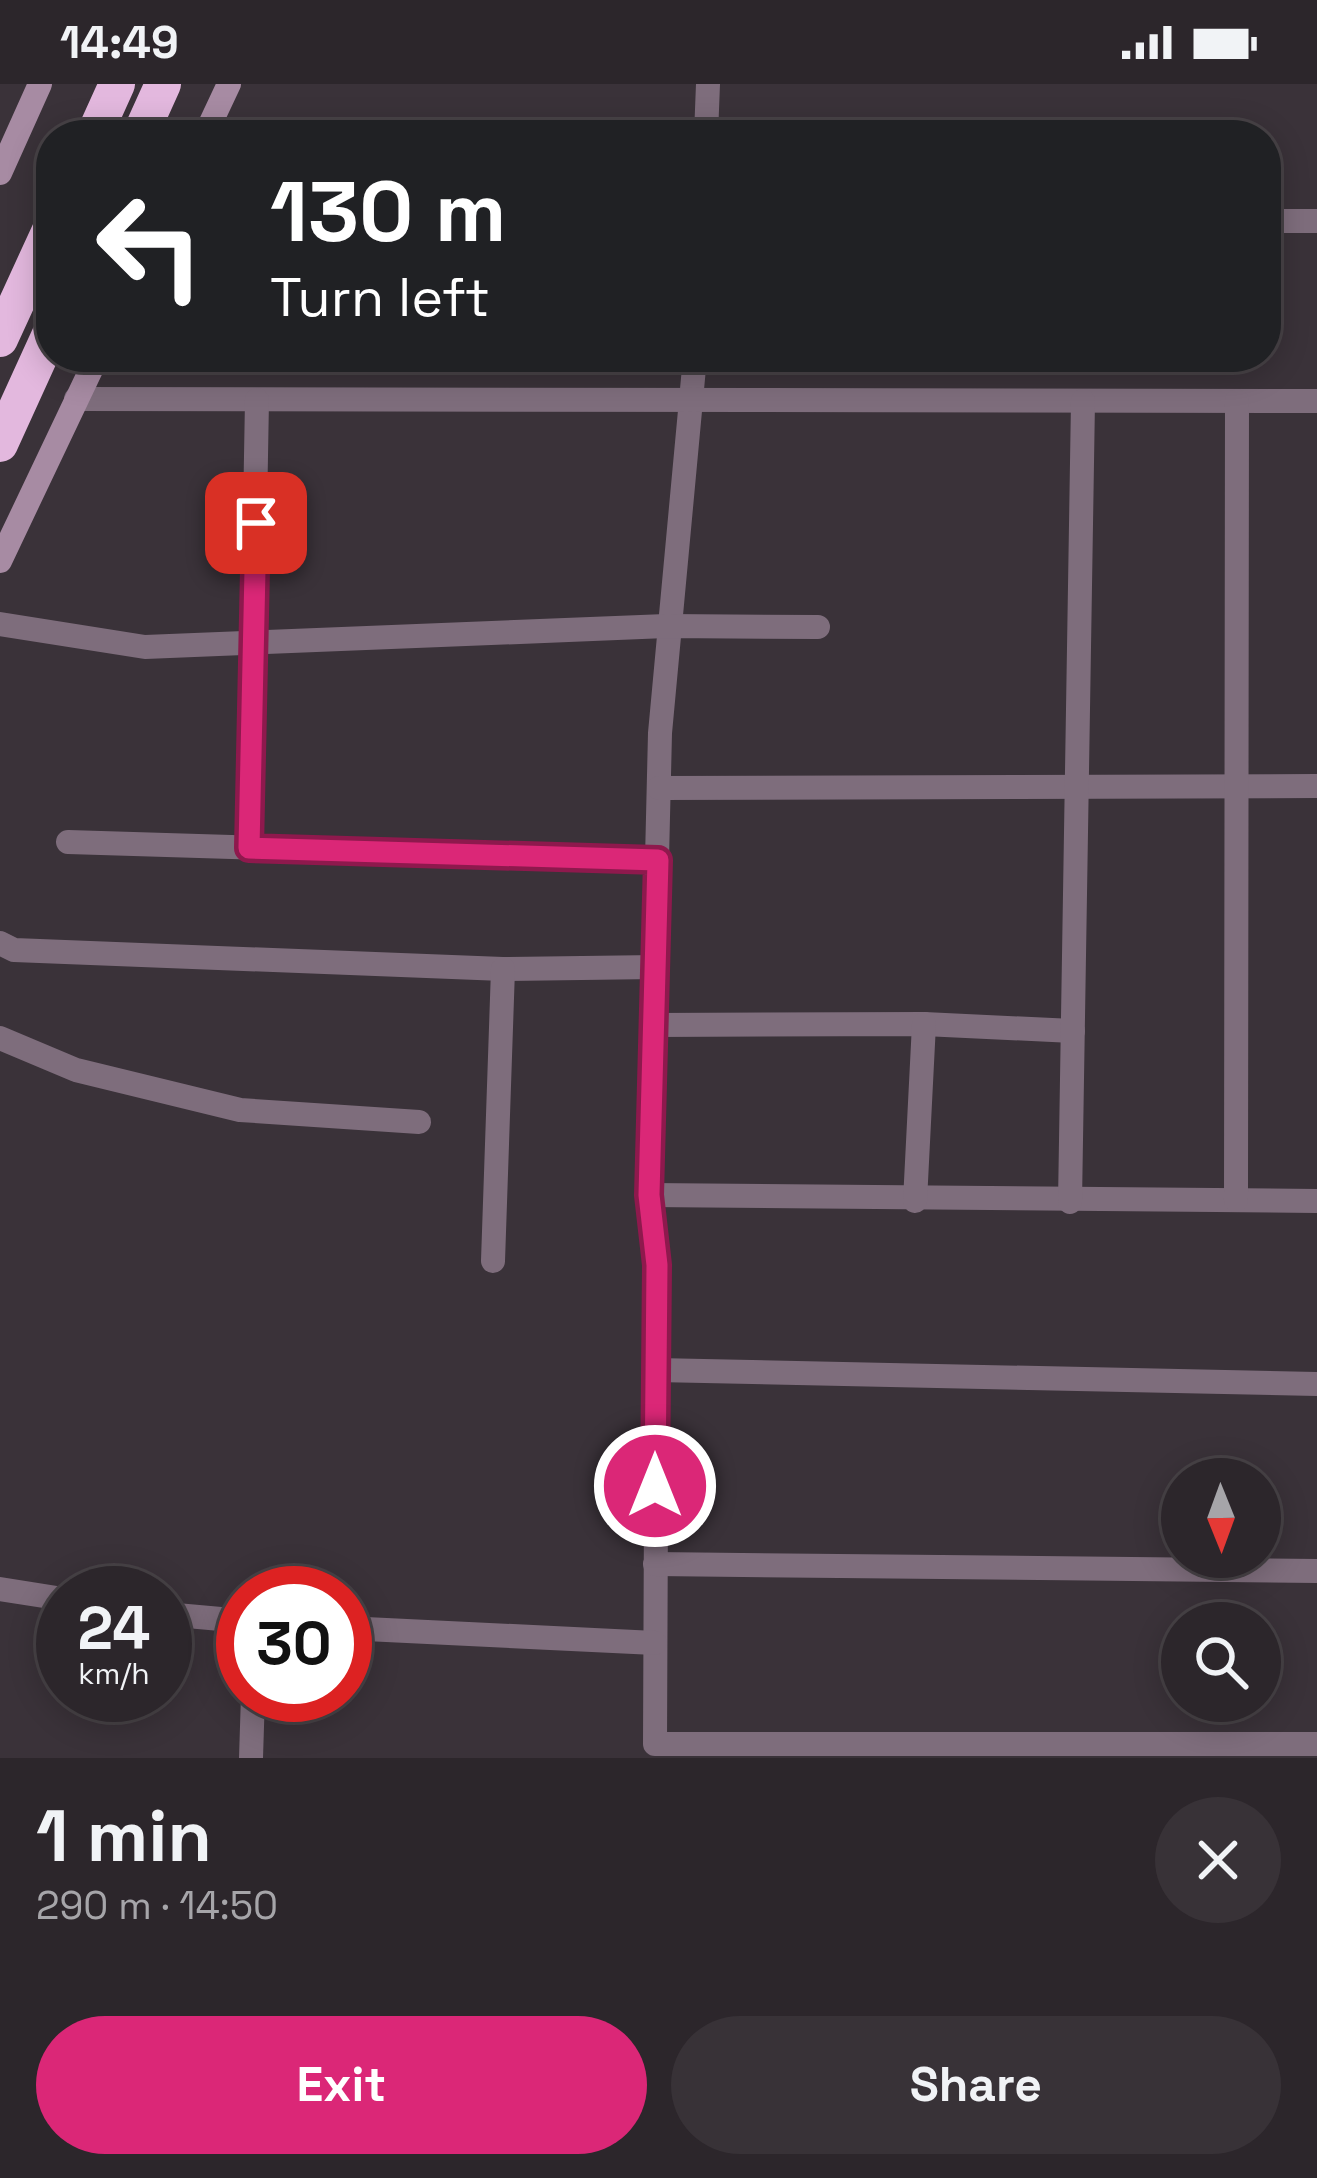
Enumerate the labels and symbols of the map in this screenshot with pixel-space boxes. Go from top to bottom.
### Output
pin [205,472,307,574]
position arrow [592,1423,718,1549]
north arrow [1161,1458,1281,1578]
speed limit sign: 30 [216,1566,372,1722]

